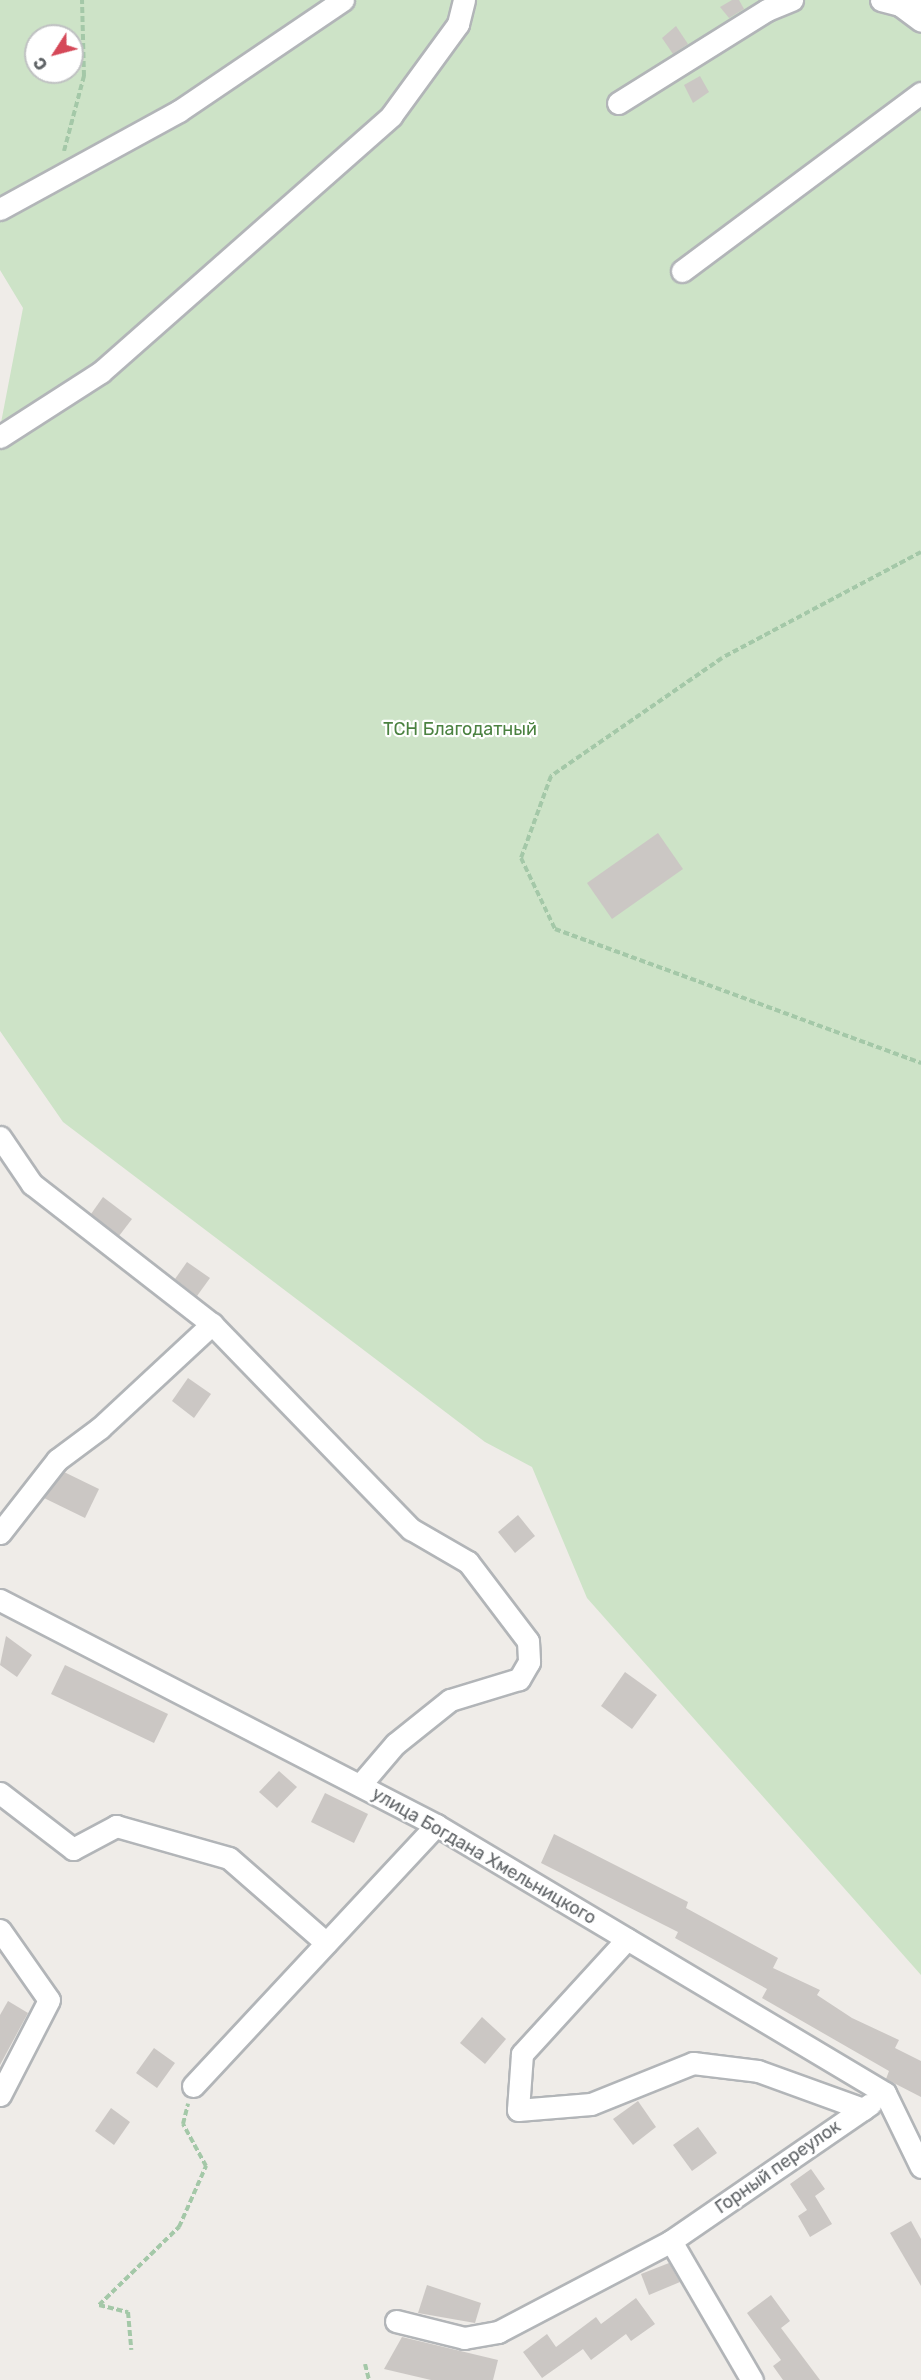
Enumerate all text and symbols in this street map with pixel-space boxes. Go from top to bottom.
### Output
north arrow [24,24,84,84]
text: С [30,54,52,74]
park label: ТСН Благодатный [383,718,537,740]
street label: улица Богдана Хмельницкого [368,1783,600,1929]
street label: Горный переулок [711,2116,845,2218]

